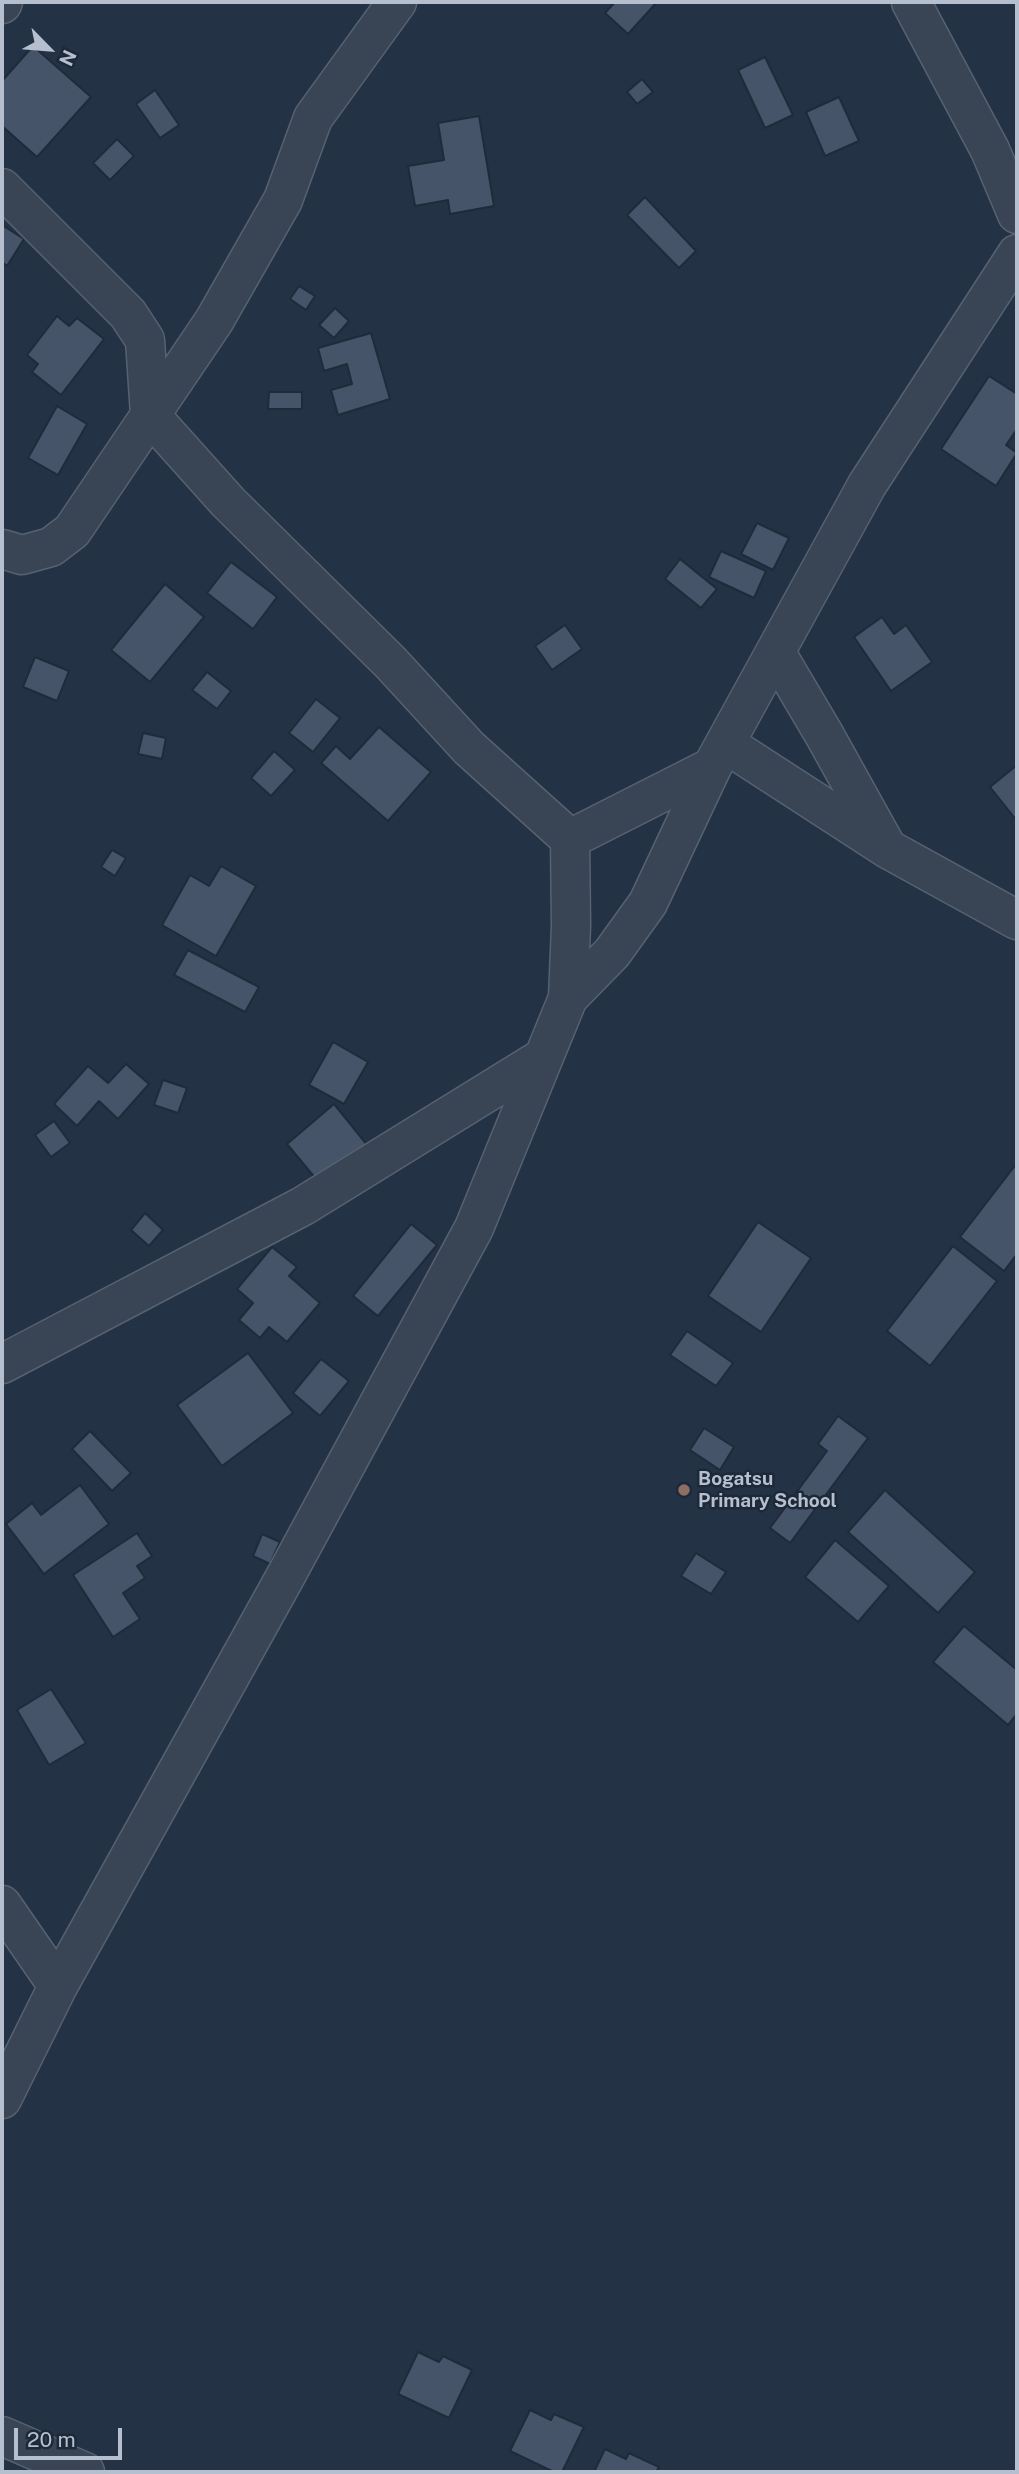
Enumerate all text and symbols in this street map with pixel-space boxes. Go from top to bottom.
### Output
north arrow [14,14,84,84]
text: N [55,46,81,69]
place label: Bogatsu Primary School [698,1468,837,1512]
marker: Bogatsu Primary School [676,1482,692,1498]
scale bar [18,2414,126,2458]
text: 20 m [27,2427,76,2452]

